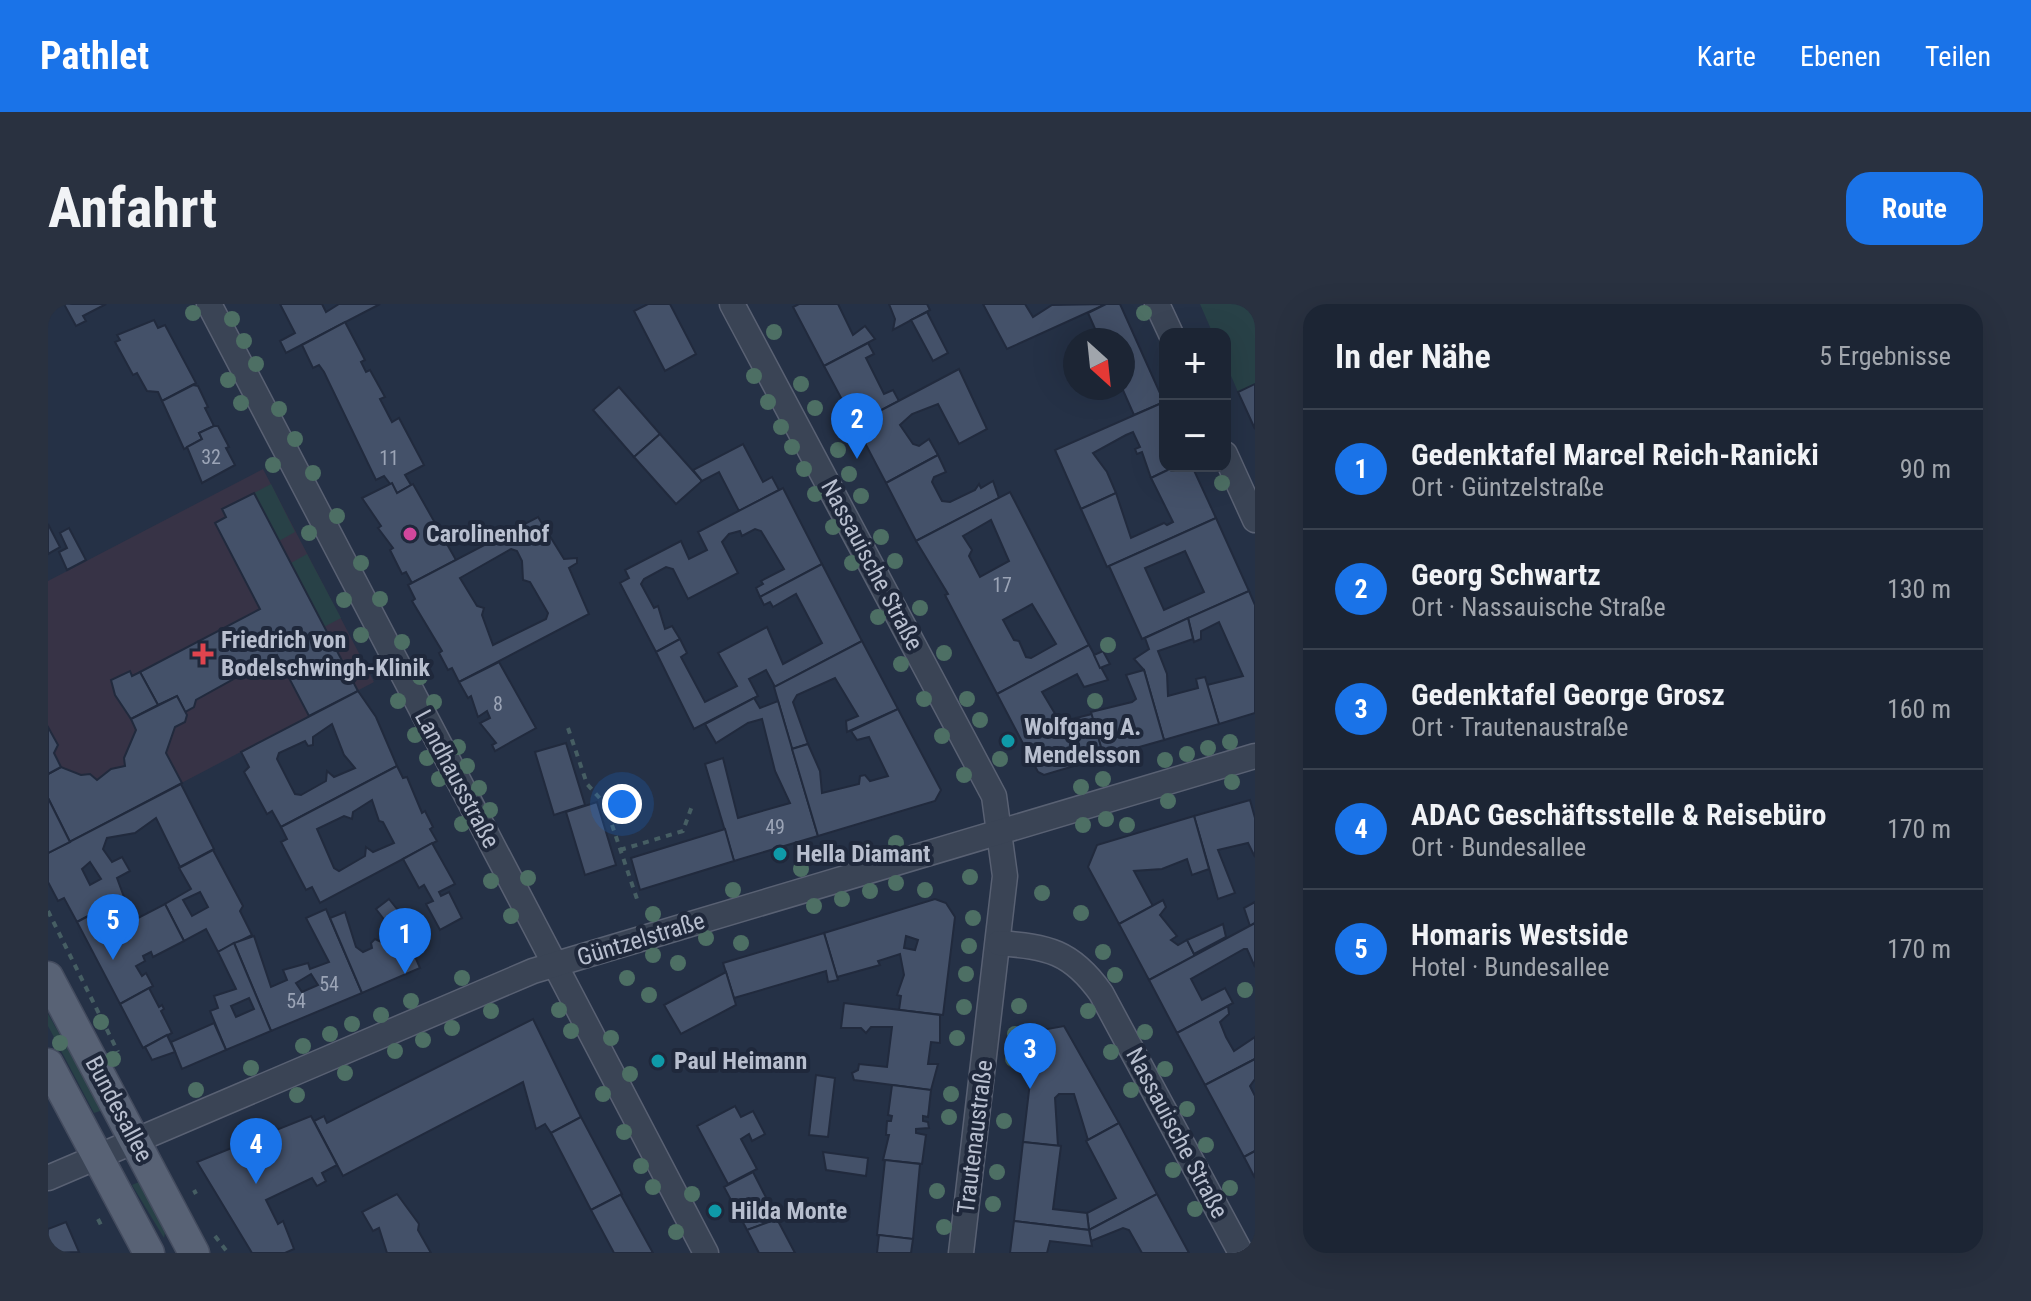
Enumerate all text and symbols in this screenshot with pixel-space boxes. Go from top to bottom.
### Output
text: Pathlet [40,34,149,78]
text: Karte [1697,40,1756,73]
text: Ebenen [1800,40,1881,73]
text: Teilen [1925,40,1991,73]
button: Route [1846,172,1983,245]
text: Anfahrt [48,175,217,241]
north arrow [1063,328,1135,400]
map controls [1159,328,1231,472]
button: + [1159,328,1231,400]
text: In der Nähe [1335,336,1491,376]
text: 5 Ergebnisse [1819,341,1951,371]
pin: 2 [831,393,883,459]
button: − [1159,400,1231,472]
text: Gedenktafel Marcel Reich-Ranicki [1411,437,1819,472]
house number: 32 [201,445,221,469]
house number: 11 [379,446,399,470]
text: 1 [1354,454,1368,484]
text: 90 m [1900,454,1951,484]
text: Ort · Güntzelstraße [1411,472,1604,502]
street label: Nassauische Straße [815,475,929,655]
place label: Carolinenhof [426,520,549,548]
marker: Carolinenhof [401,525,419,543]
text: Georg Schwartz [1411,557,1601,592]
house number: 17 [992,573,1012,597]
text: 2 [1354,574,1368,604]
text: 130 m [1887,574,1951,604]
text: Ort · Nassauische Straße [1411,592,1666,622]
place label: Friedrich von Bodelschwingh-Klinik [221,626,430,682]
marker: Friedrich von Bodelschwingh-Klinik [192,643,214,665]
text: Gedenktafel George Grosz [1411,677,1725,712]
house number: 8 [493,692,503,716]
text: 3 [1354,694,1368,724]
text: 160 m [1887,694,1951,724]
street label: Landhausstraße [409,705,505,853]
text: Ort · Trautenaustraße [1411,712,1628,742]
place label: Wolfgang A. Mendelsson [1024,713,1141,769]
marker: Wolfgang A. Mendelsson [999,732,1017,750]
your location [602,784,642,824]
text: ADAC Geschäftsstelle & Reisebüro [1411,797,1826,832]
text: 4 [1354,814,1368,844]
text: 170 m [1887,814,1951,844]
house number: 49 [765,815,785,839]
text: Ort · Bundesallee [1411,832,1586,862]
place label: Hella Diamant [796,840,930,868]
marker: Hella Diamant [771,845,789,863]
pin: 5 [87,894,139,960]
street label: Güntzelstraße [574,906,708,972]
pin: 1 [379,908,431,974]
text: Homaris Westside [1411,917,1628,952]
text: 5 [1354,934,1368,964]
text: 170 m [1887,934,1951,964]
text: Hotel · Bundesallee [1411,952,1609,982]
house number: 54 [319,972,339,996]
house number: 54 [286,989,306,1013]
pin: 3 [1004,1023,1056,1089]
street label: Nassauische Straße [1120,1043,1234,1223]
place label: Paul Heimann [674,1047,807,1075]
street label: Bundesallee [80,1051,158,1167]
marker: Paul Heimann [649,1052,667,1070]
street label: Trautenaustraße [952,1058,998,1216]
pin: 4 [230,1118,282,1184]
place label: Hilda Monte [731,1197,847,1225]
marker: Hilda Monte [706,1202,724,1220]

